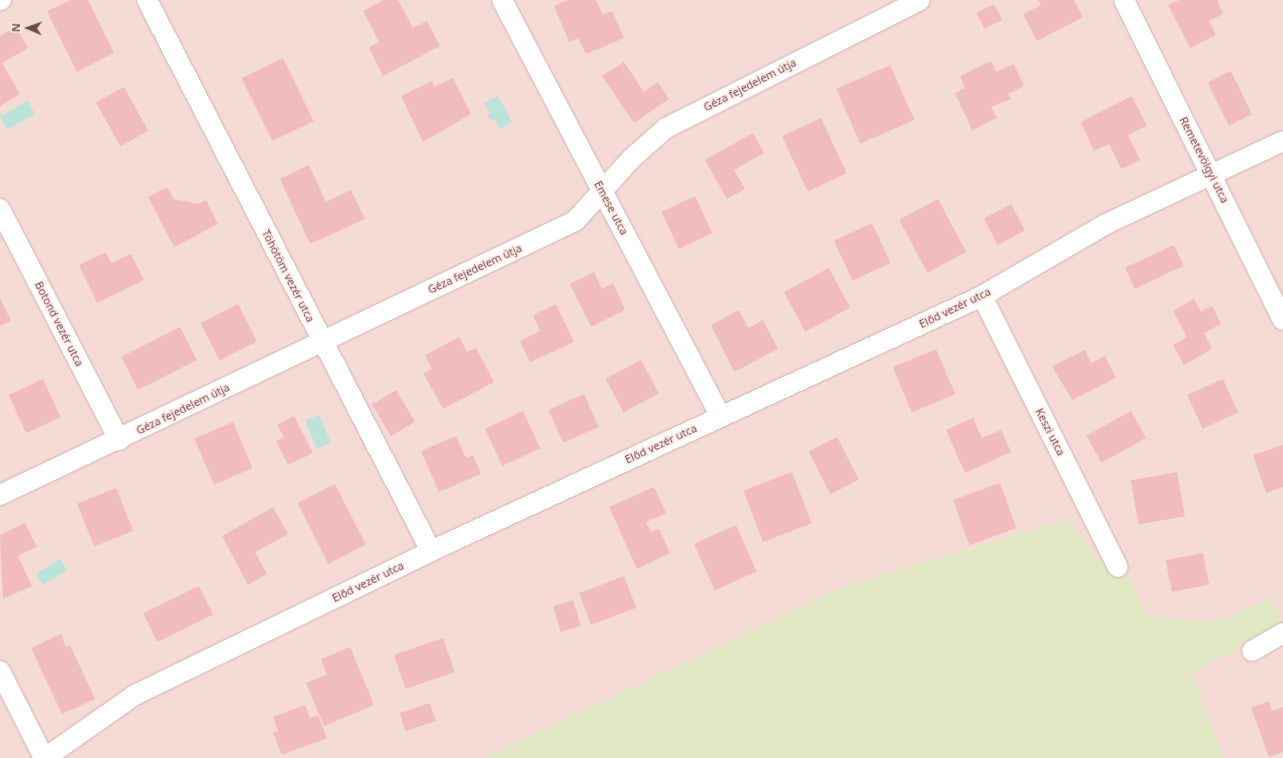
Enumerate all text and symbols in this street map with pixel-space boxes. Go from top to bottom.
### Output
north arrow [8,8,48,48]
text: N [8,23,23,32]
street label: Géza fejedelem útja [701,56,799,114]
street label: Remetevölgyi utca [1177,115,1231,205]
street label: Emese utca [591,179,631,237]
street label: Töhötöm vezér utca [259,228,317,324]
street label: Géza fejedelem útja [426,241,524,297]
street label: Botond vezér utca [32,279,86,369]
street label: Előd vezér utca [917,285,993,331]
street label: Géza fejedelem útja [134,381,232,437]
street label: Keszi utca [1032,406,1068,458]
street label: Előd vezér utca [623,422,699,466]
street label: Előd vezér utca [330,559,406,605]

